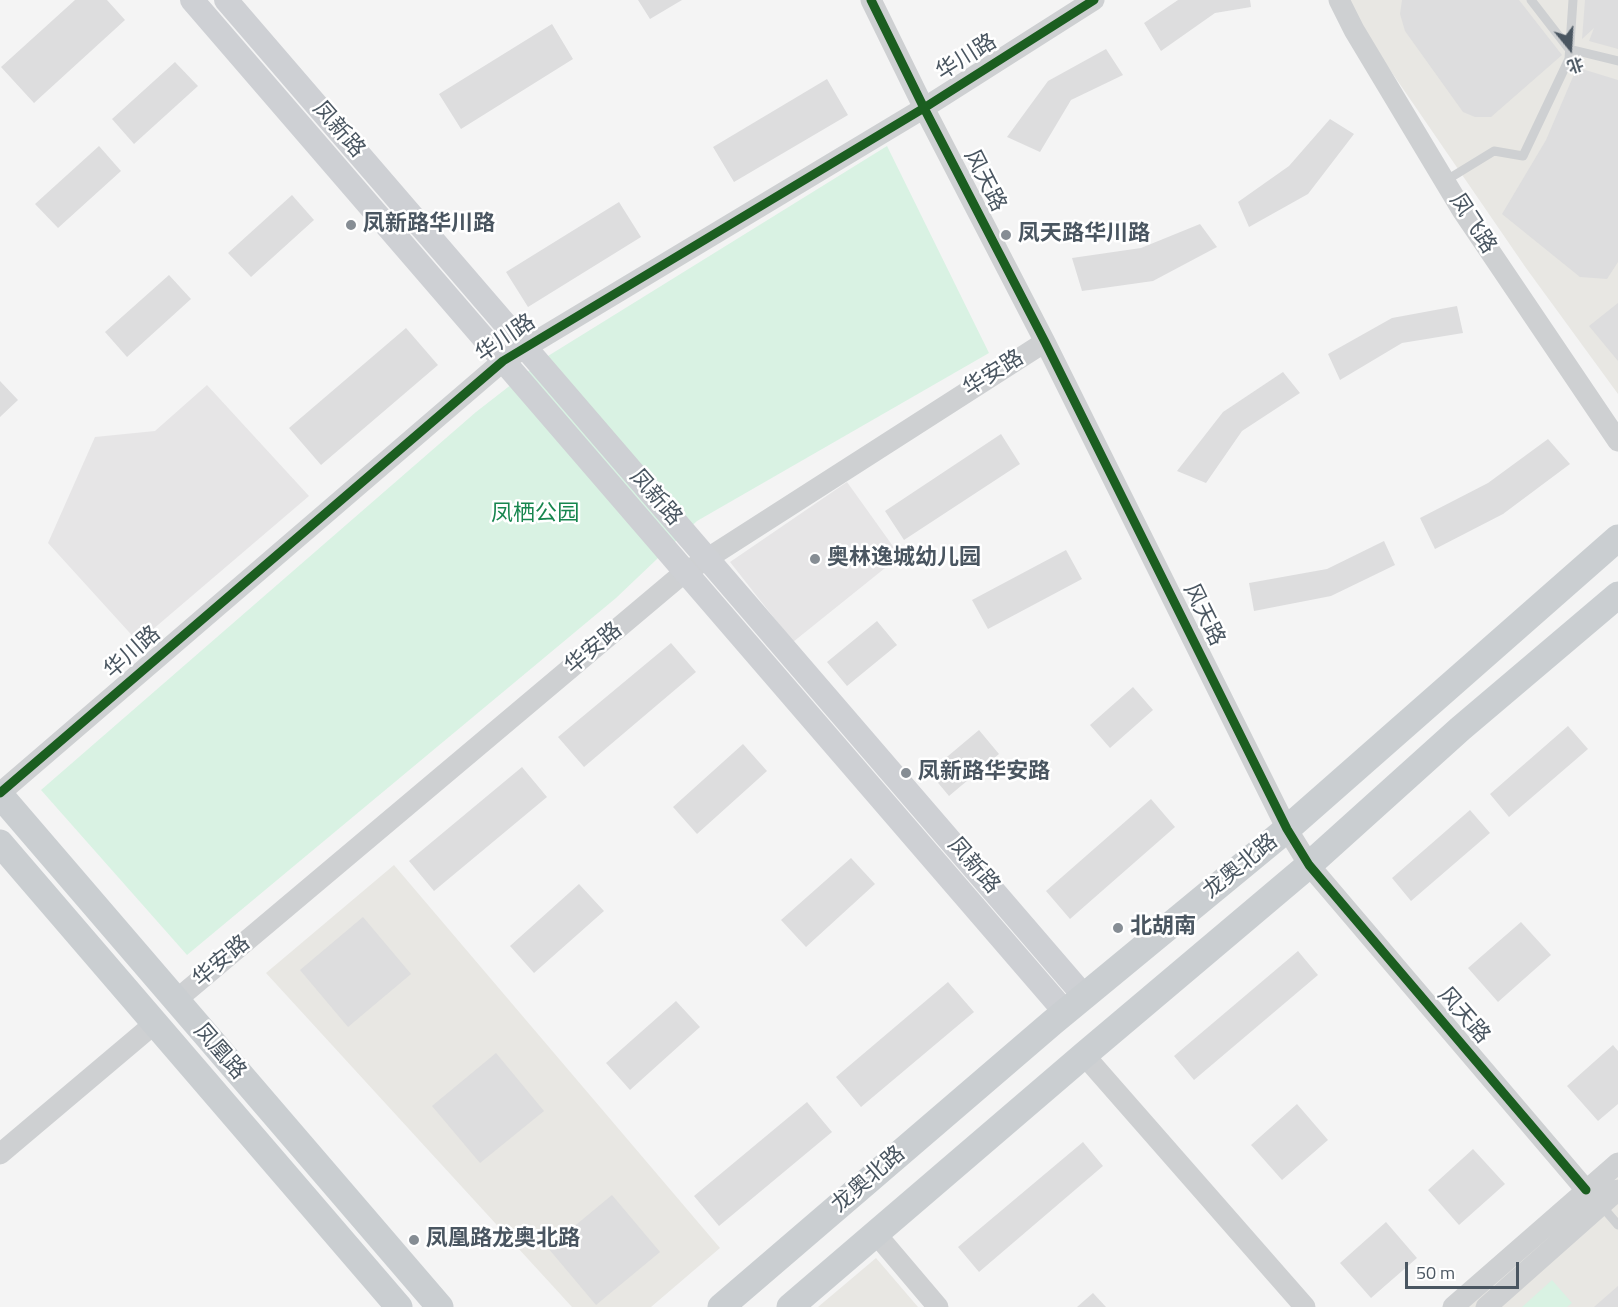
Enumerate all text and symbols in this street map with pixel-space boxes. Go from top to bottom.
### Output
north arrow [1540,18,1600,78]
street label: 华川路 [932,29,1002,87]
text: 北 [1564,51,1587,79]
street label: 凤新路 [306,96,370,164]
street label: 风天路 [957,146,1011,216]
street label: 凤飞路 [1443,189,1501,259]
place label: 凤新路华川路 [363,212,495,238]
marker: 凤新路华川路 [344,218,358,232]
place label: 凤天路华川路 [1018,222,1150,248]
marker: 凤天路华川路 [999,228,1013,242]
street label: 华川路 [471,310,541,368]
street label: 华安路 [959,345,1029,403]
street label: 凤新路 [623,464,687,532]
park label: 凤栖公园 [491,502,579,528]
place label: 奥林逸城幼儿园 [827,546,981,572]
marker: 奥林逸城幼儿园 [808,552,822,566]
street label: 风天路 [1177,580,1229,650]
street label: 华安路 [560,618,628,680]
street label: 华川路 [99,621,167,685]
place label: 凤新路华安路 [918,760,1050,786]
marker: 凤新路华安路 [899,766,913,780]
street label: 龙奥北路 [1198,829,1284,905]
street label: 凤新路 [941,832,1005,900]
place label: 北胡南 [1130,915,1196,941]
marker: 北胡南 [1111,921,1125,935]
street label: 华安路 [188,931,256,993]
street label: 风天路 [1431,982,1495,1050]
street label: 凤凰路 [187,1018,251,1086]
street label: 龙奥北路 [827,1141,911,1219]
place label: 凤凰路龙奥北路 [426,1227,580,1253]
marker: 凤凰路龙奥北路 [407,1233,421,1247]
scale bar [1408,1250,1522,1288]
text: 50 m [1416,1259,1455,1286]

